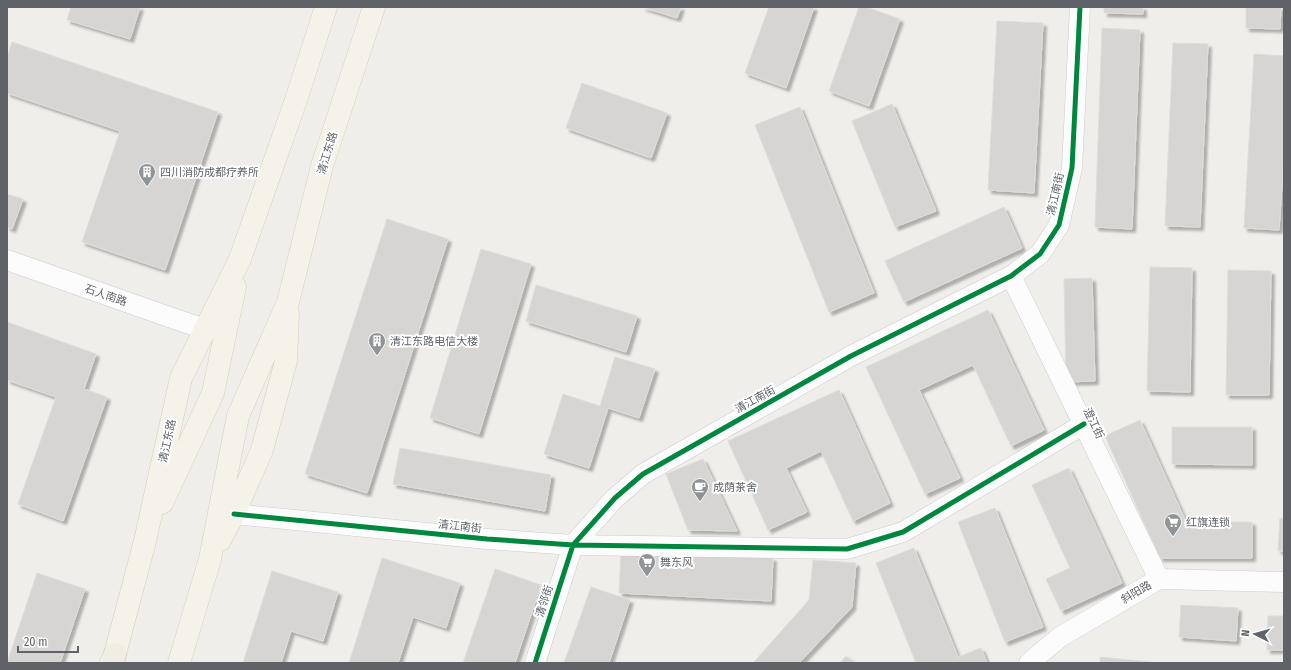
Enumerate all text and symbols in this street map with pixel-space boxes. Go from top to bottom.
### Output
street label: 清江东路 [315,130,340,176]
building icon: 四川消防成都疗养所 [137,162,157,187]
place label: 四川消防成都疗养所 [160,166,259,179]
street label: 清江南街 [1044,171,1067,217]
street label: 石人南路 [83,282,129,309]
building icon: 清江东路电信大楼 [367,331,387,356]
place label: 清江东路电信大楼 [390,335,478,348]
street label: 清江南街 [733,383,778,416]
street label: 澄江街 [1080,406,1107,441]
street label: 清江东路 [157,418,178,464]
cafe icon: 成荫茶舍 [690,477,710,502]
place label: 成荫茶舍 [713,481,757,494]
supermarket icon: 红旗连锁 [1163,512,1183,537]
place label: 红旗连锁 [1186,516,1230,529]
street label: 清江南街 [437,518,483,535]
supermarket icon: 舞东风 [637,552,657,577]
place label: 舞东风 [660,556,693,569]
street label: 斜阳路 [1119,579,1154,606]
street label: 清邻街 [533,583,556,619]
north arrow [1235,614,1275,654]
scale bar [18,628,78,654]
text: N [1239,629,1252,637]
text: 20 m [24,635,48,649]

